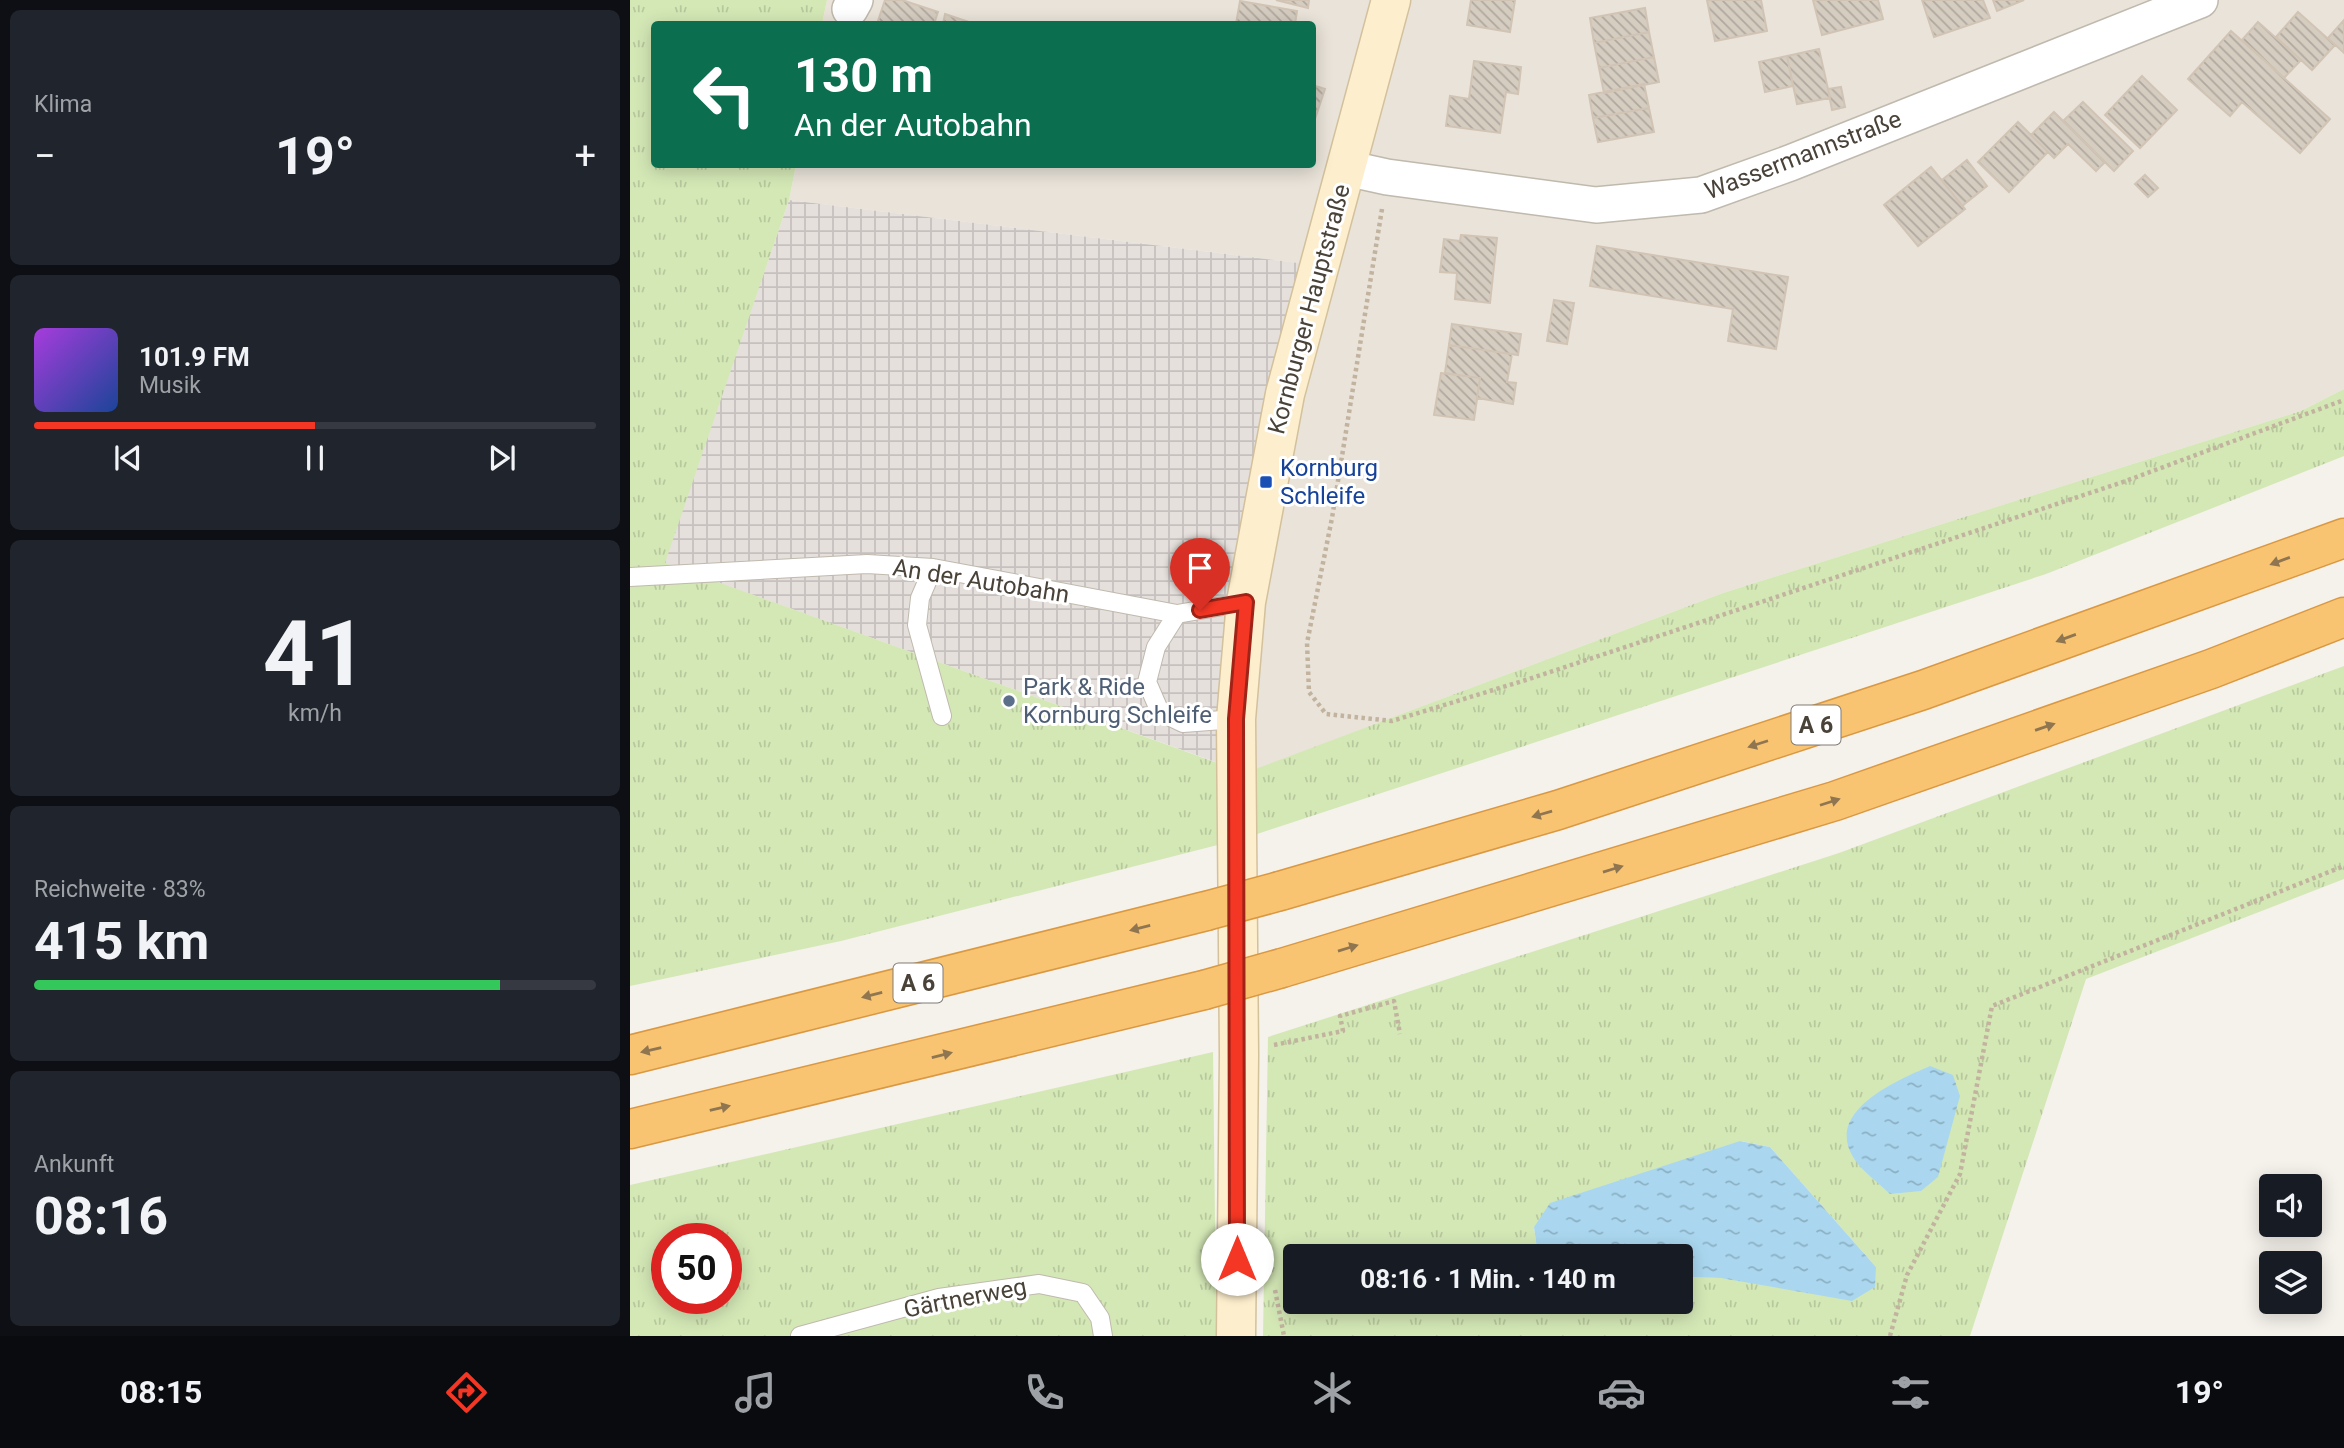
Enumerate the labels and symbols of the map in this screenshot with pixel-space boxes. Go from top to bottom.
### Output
street label: Wassermannstraße [1701,105,1905,205]
street label: Kornburger Hauptstraße [1262,181,1356,437]
place label: Kornburg Schleife [1280,454,1378,510]
marker: Kornburg Schleife [1258,474,1274,490]
pin [1170,538,1230,610]
street label: An der Autobahn [891,553,1071,609]
one-way arrow [2269,556,2290,567]
one-way arrow [2055,633,2076,644]
place label: Park & Ride Kornburg Schleife [1023,673,1212,729]
marker: Park & Ride Kornburg Schleife [1001,693,1017,709]
road number: A 6 [1792,706,1840,744]
one-way arrow [2034,721,2055,732]
one-way arrow [1747,739,1768,750]
one-way arrow [1820,796,1841,807]
one-way arrow [1531,810,1552,820]
one-way arrow [1602,863,1623,874]
one-way arrow [1129,923,1151,934]
one-way arrow [1337,943,1358,953]
road number: A 6 [894,964,942,1002]
one-way arrow [860,990,882,1001]
one-way arrow [640,1045,662,1056]
one-way arrow [931,1049,953,1060]
one-way arrow [709,1102,731,1113]
position arrow [1200,1222,1274,1296]
speed limit sign: 50 [651,1223,742,1314]
street label: Gärtnerweg [901,1272,1029,1324]

